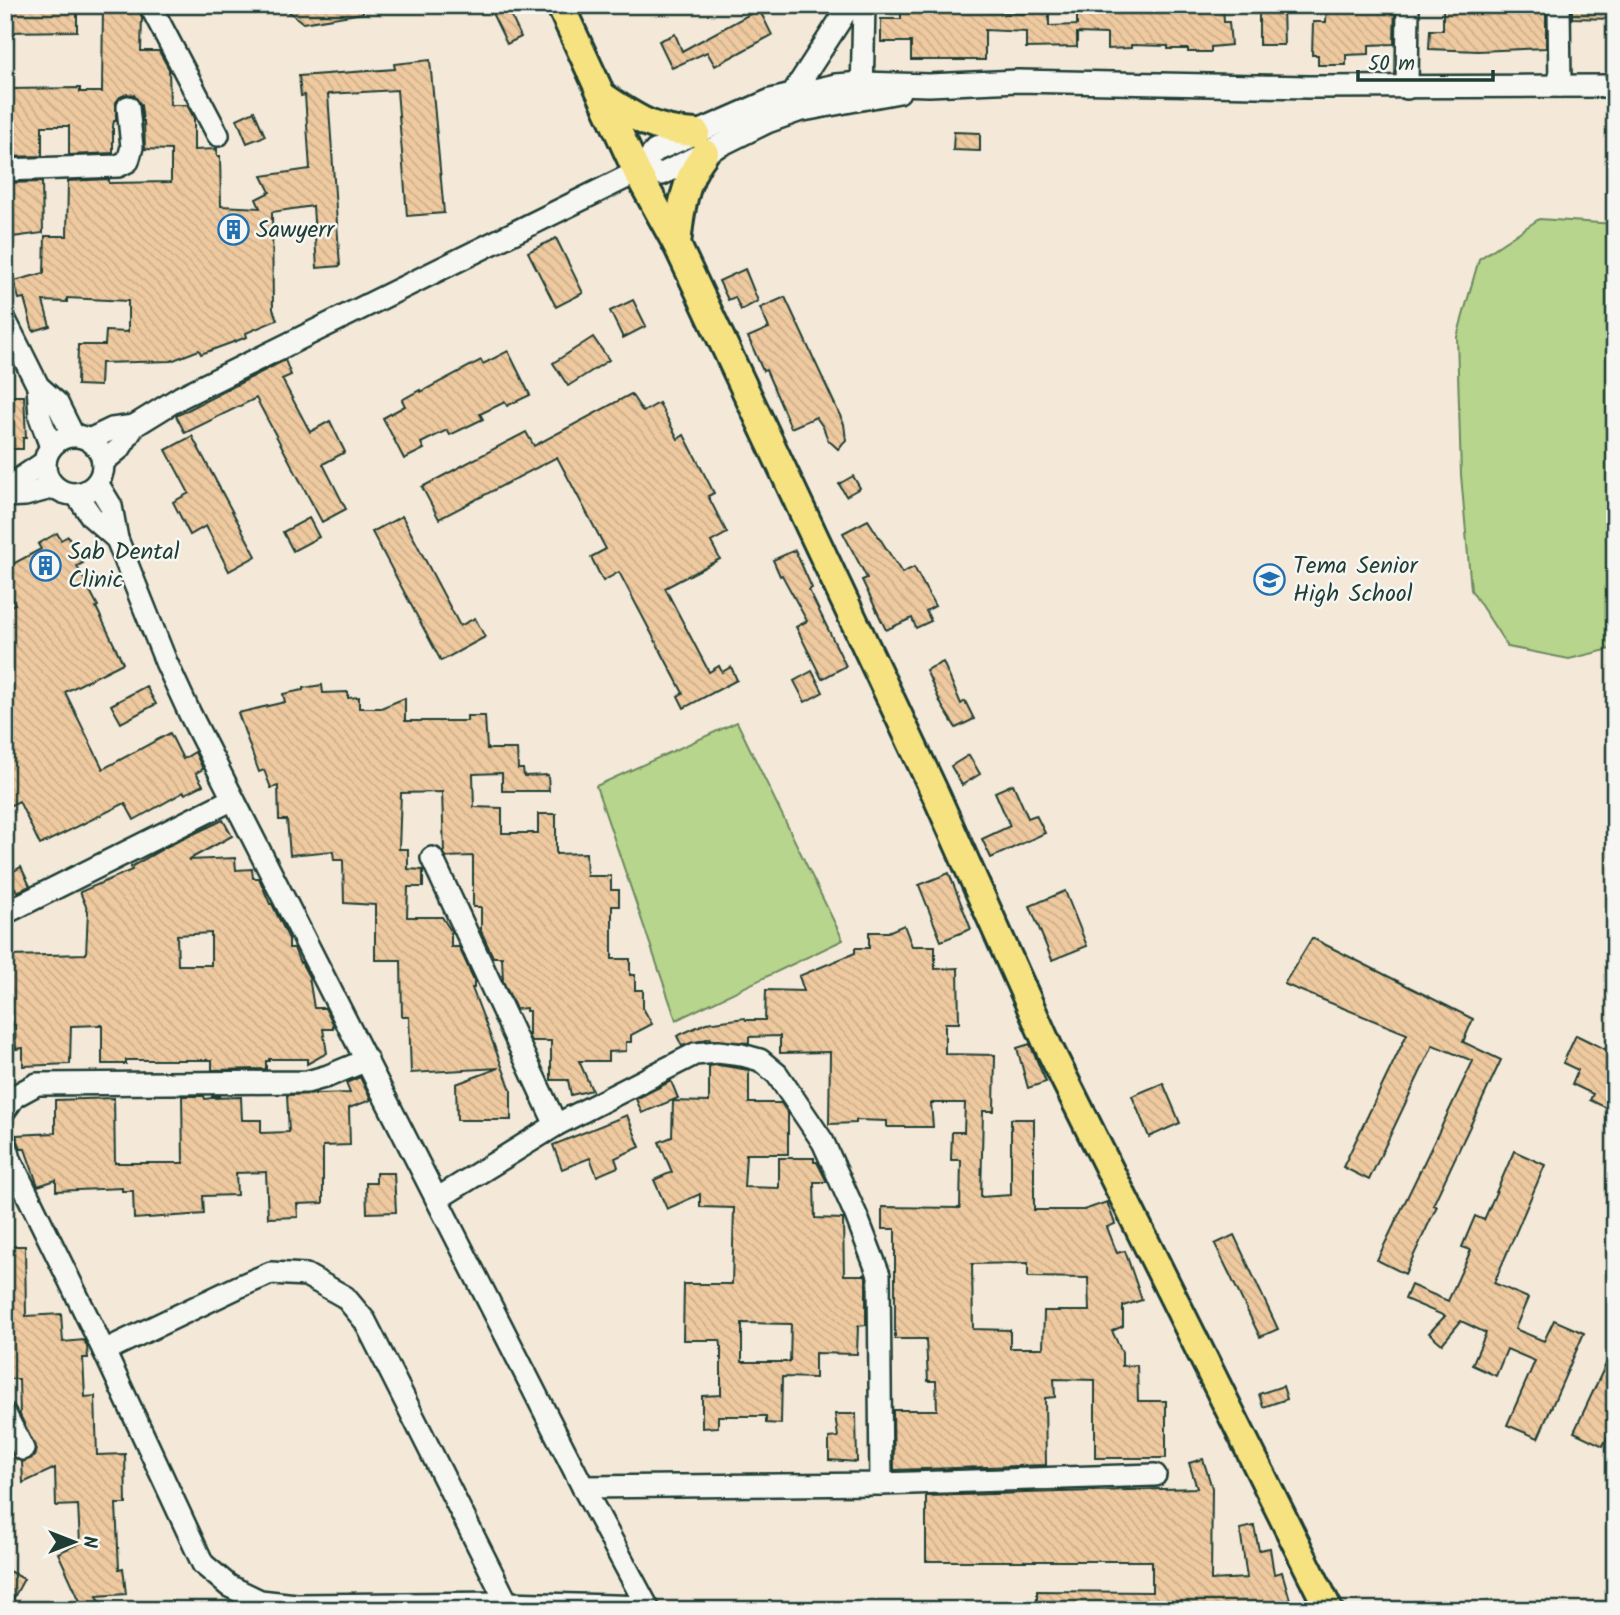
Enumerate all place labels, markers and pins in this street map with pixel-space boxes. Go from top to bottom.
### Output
place label: Sawyerr [256,211,336,250]
building icon: Sawyerr [216,212,250,246]
place label: Sab Dental Clinic [68,533,180,600]
place label: Tema Senior High School [1293,547,1420,614]
building icon: Sab Dental Clinic [28,548,62,582]
school or university icon: Tema Senior High School [1253,562,1287,596]

